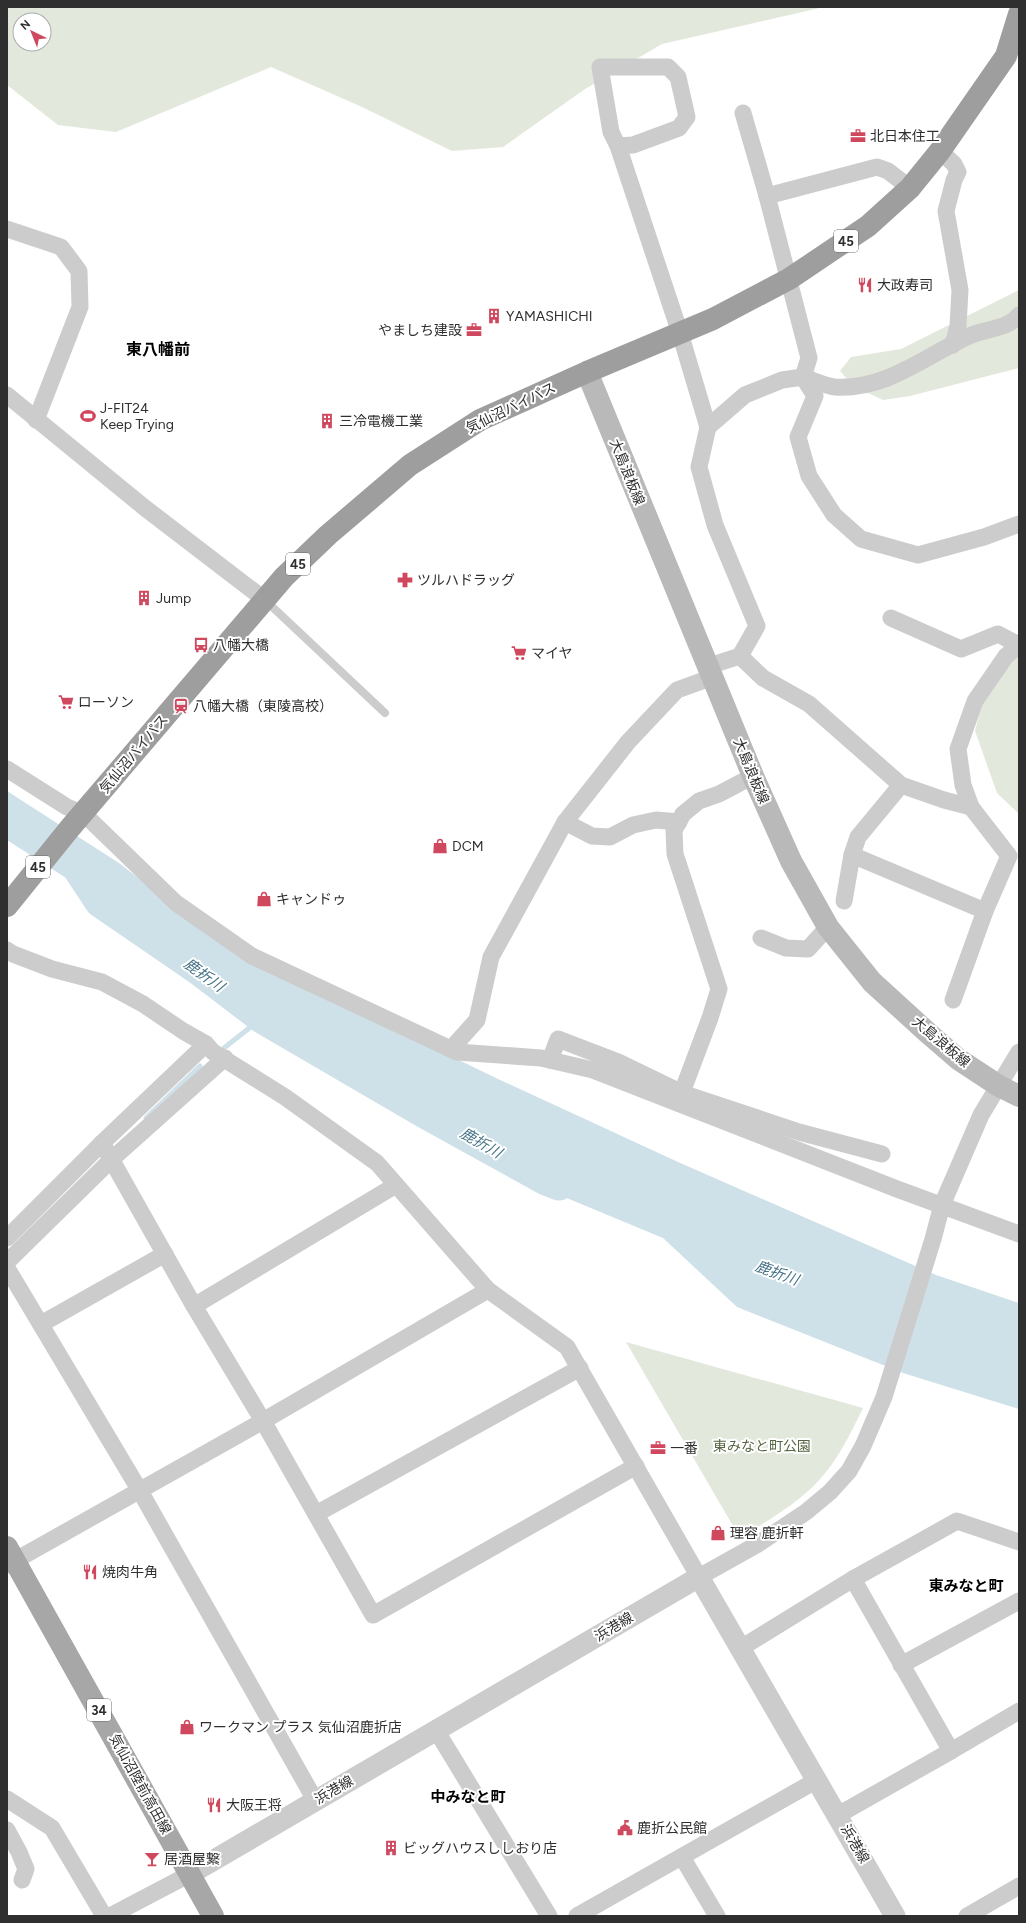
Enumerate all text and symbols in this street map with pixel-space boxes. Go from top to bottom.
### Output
north arrow [12,12,52,52]
text: N [18,17,33,33]
office icon: 北日本住工 [849,127,867,145]
place label: 北日本住工 [870,128,940,145]
road number: 45 [834,230,858,252]
restaurant icon: 大政寿司 [856,276,874,294]
place label: 大政寿司 [877,277,933,294]
building icon: YAMASHICHI [485,307,503,325]
place label: YAMASHICHI [506,308,593,325]
office icon: やましち建設 [465,321,483,339]
place label: やましち建設 [378,322,462,339]
district label: 東八幡前 [126,340,190,359]
street label: 気仙沼バイパス [463,379,559,437]
place label: J-FIT24 Keep Trying [100,400,174,433]
sports icon: J-FIT24 Keep Trying [79,407,97,425]
building icon: 三冷電機工業 [318,412,336,430]
place label: 三冷電機工業 [339,413,423,430]
street label: 大島浪板線 [606,436,648,508]
road number: 45 [286,553,310,575]
pharmacy icon: ツルハドラッグ [396,571,414,589]
place label: ツルハドラッグ [417,572,515,589]
building icon: Jump [135,589,153,607]
place label: Jump [156,590,191,607]
bus stop icon: 八幡大橋 [192,636,210,654]
place label: 八幡大橋 [213,637,269,654]
supermarket icon: マイヤ [510,644,528,662]
place label: マイヤ [531,645,573,662]
supermarket icon: ローソン [57,693,75,711]
place label: ローソン [78,694,134,711]
station icon: 八幡大橋（東陵高校） [172,697,190,715]
place label: 八幡大橋（東陵高校） [193,698,333,715]
street label: 気仙沼バイパス [96,711,172,797]
street label: 大島浪板線 [730,735,772,807]
shop icon: DCM [431,837,449,855]
place label: DCM [452,838,484,855]
road number: 45 [26,856,50,878]
shop icon: キャンドゥ [255,890,273,908]
place label: キャンドゥ [276,891,346,908]
water label: 鹿折川 [181,954,229,997]
street label: 大島浪板線 [909,1013,973,1071]
water label: 鹿折川 [457,1124,507,1163]
water label: 鹿折川 [753,1257,803,1290]
park label: 東みなと町公園 [713,1438,811,1455]
office icon: 一番 [649,1439,667,1457]
place label: 一番 [670,1440,698,1457]
shop icon: 理容 鹿折軒 [709,1524,727,1542]
place label: 理容 鹿折軒 [730,1525,803,1542]
restaurant icon: 焼肉牛角 [81,1563,99,1581]
place label: 焼肉牛角 [102,1564,158,1581]
district label: 東みなと町 [928,1577,1004,1595]
street label: 浜港線 [592,1609,636,1645]
road number: 34 [87,1699,111,1721]
shop icon: ワークマン プラス 気仙沼鹿折店 [178,1718,196,1736]
place label: ワークマン プラス 気仙沼鹿折店 [199,1719,402,1736]
street label: 気仙沼陸前高田線 [105,1731,175,1837]
street label: 浜港線 [312,1772,356,1808]
district label: 中みなと町 [430,1788,506,1806]
restaurant icon: 大阪王将 [205,1796,223,1814]
place label: 大阪王将 [226,1797,282,1814]
public building icon: 鹿折公民館 [616,1819,634,1837]
place label: 鹿折公民館 [637,1820,707,1837]
street label: 浜港線 [837,1822,873,1866]
building icon: ビッグハウスししおり店 [382,1839,400,1857]
place label: ビッグハウスししおり店 [403,1840,557,1857]
bar icon: 居酒屋繋 [143,1850,161,1868]
place label: 居酒屋繋 [164,1851,220,1868]

